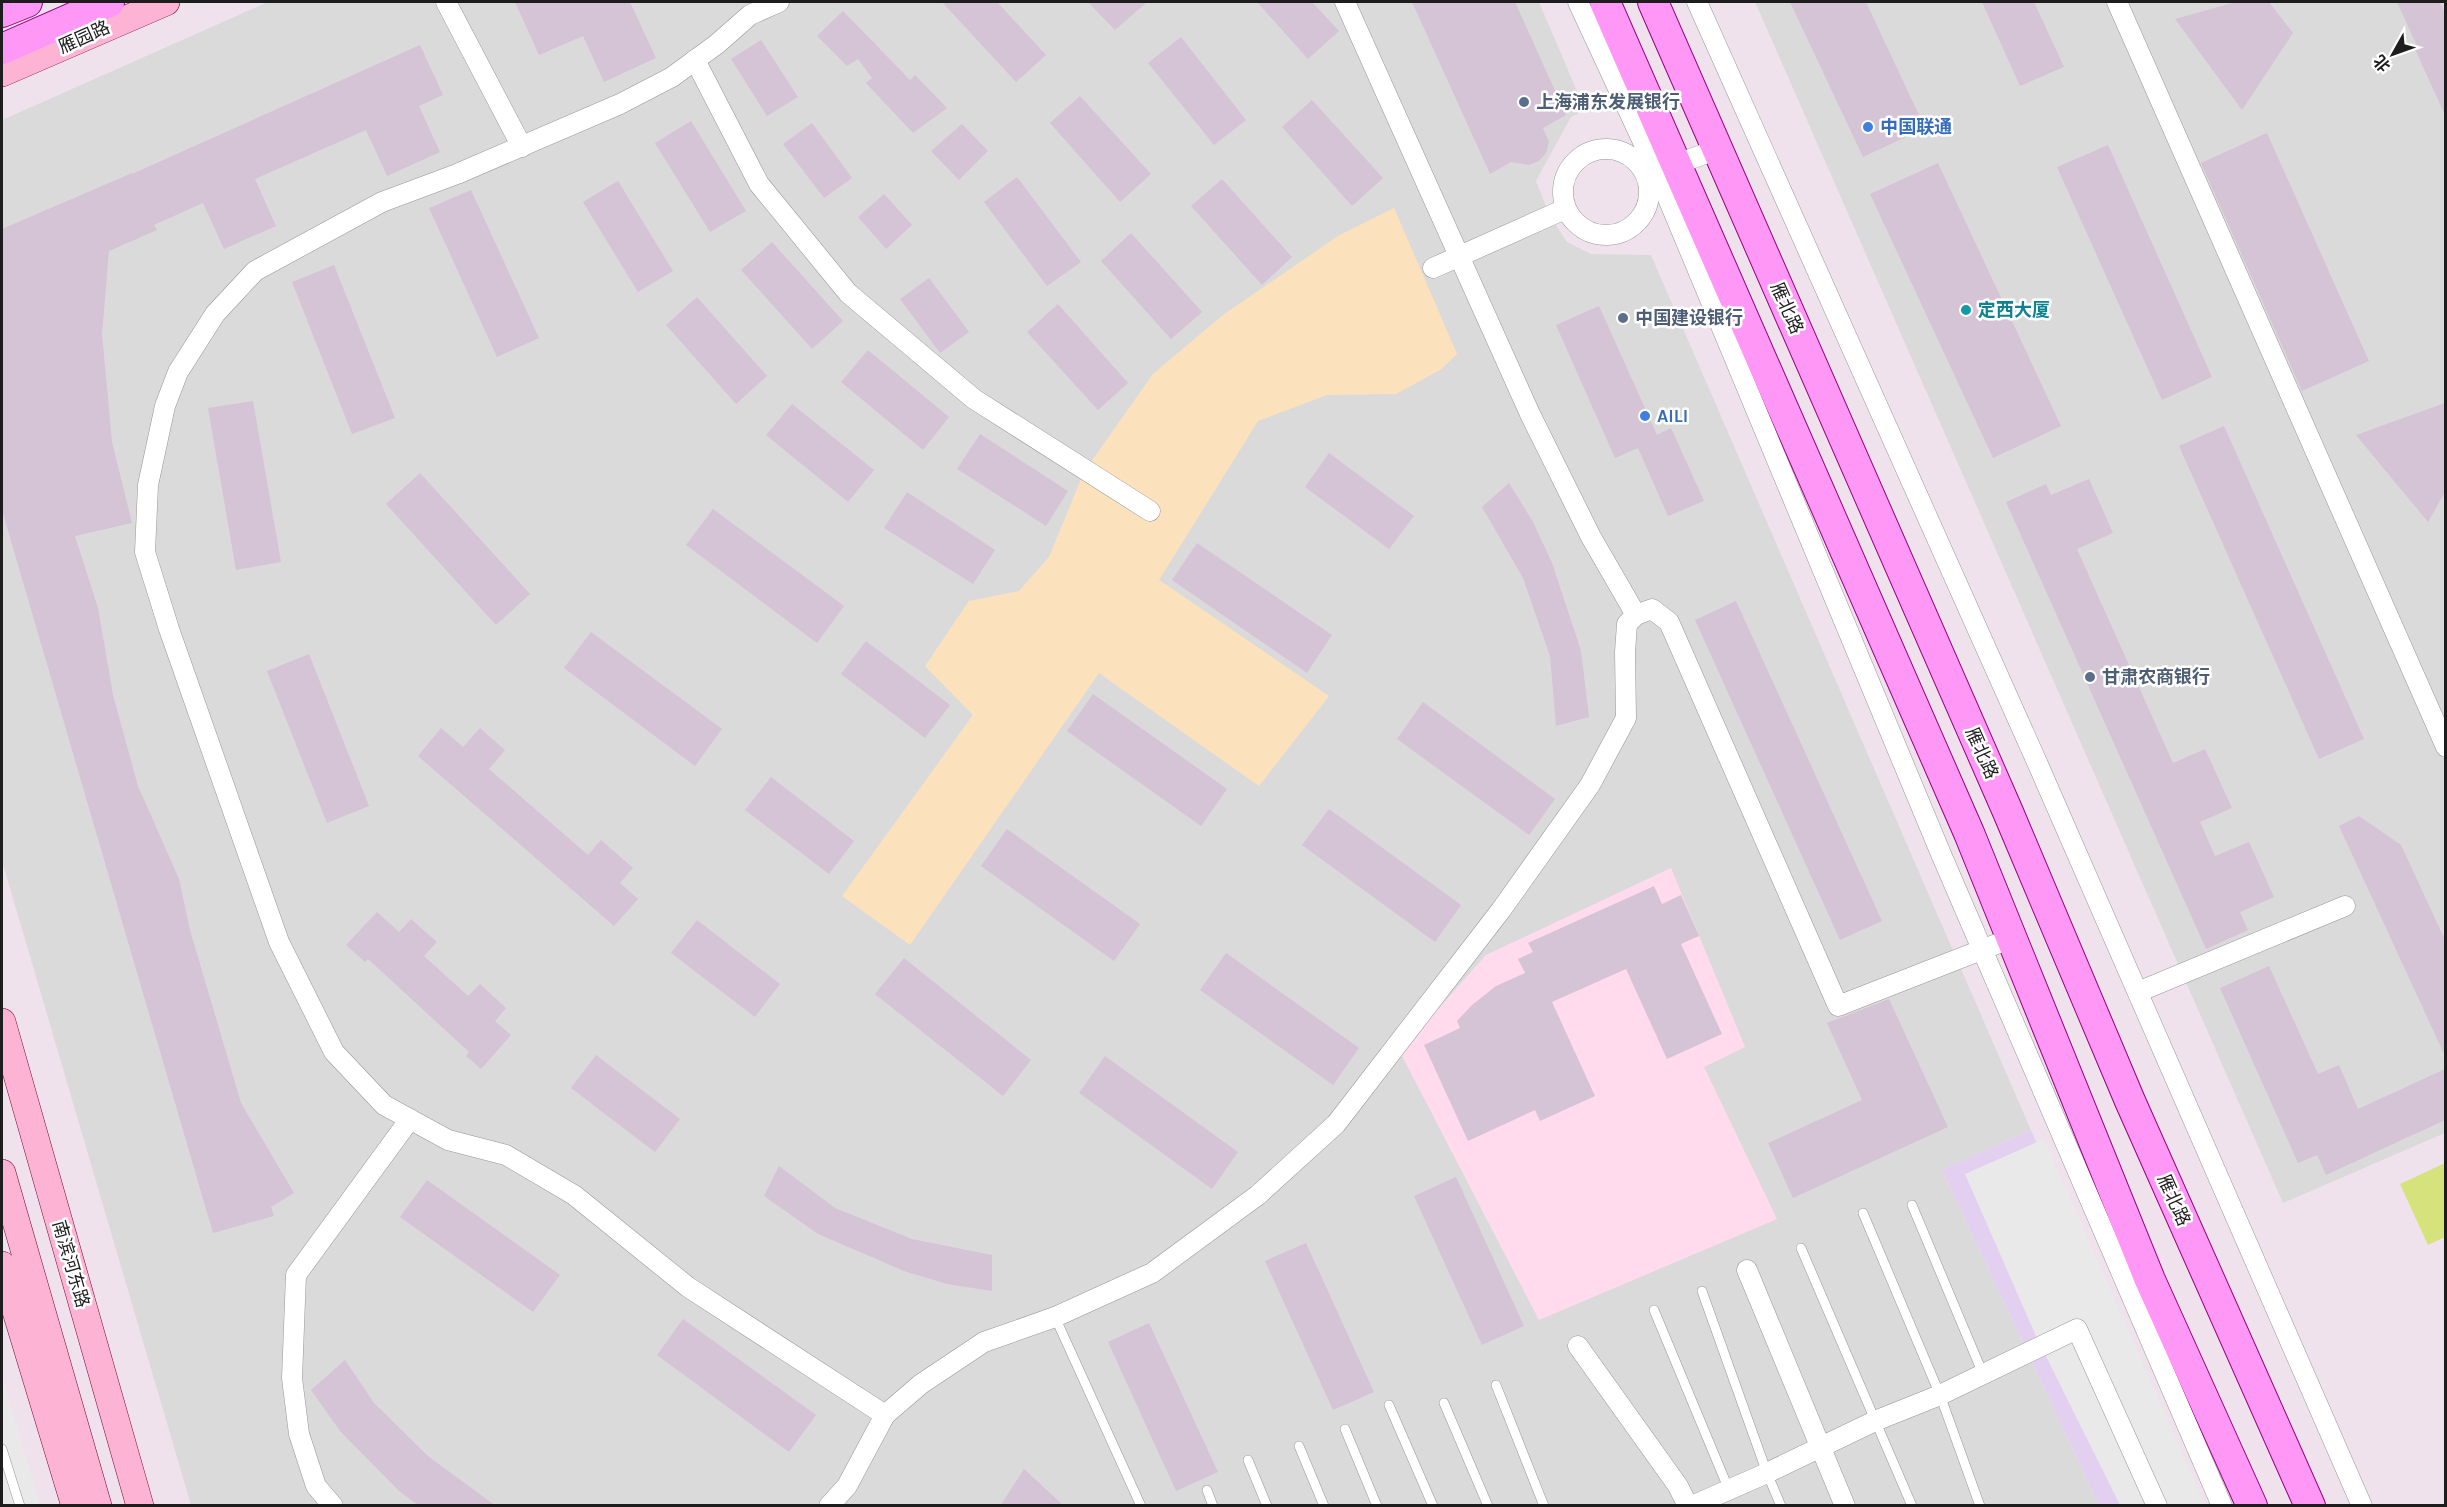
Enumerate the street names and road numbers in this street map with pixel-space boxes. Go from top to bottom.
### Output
street label: 雁园路 [55,16,113,58]
street label: 雁北路 [1766,279,1808,337]
street label: 雁北路 [1961,724,2003,782]
street label: 雁北路 [2153,1171,2195,1229]
street label: 南滨河东路 [48,1218,94,1310]

